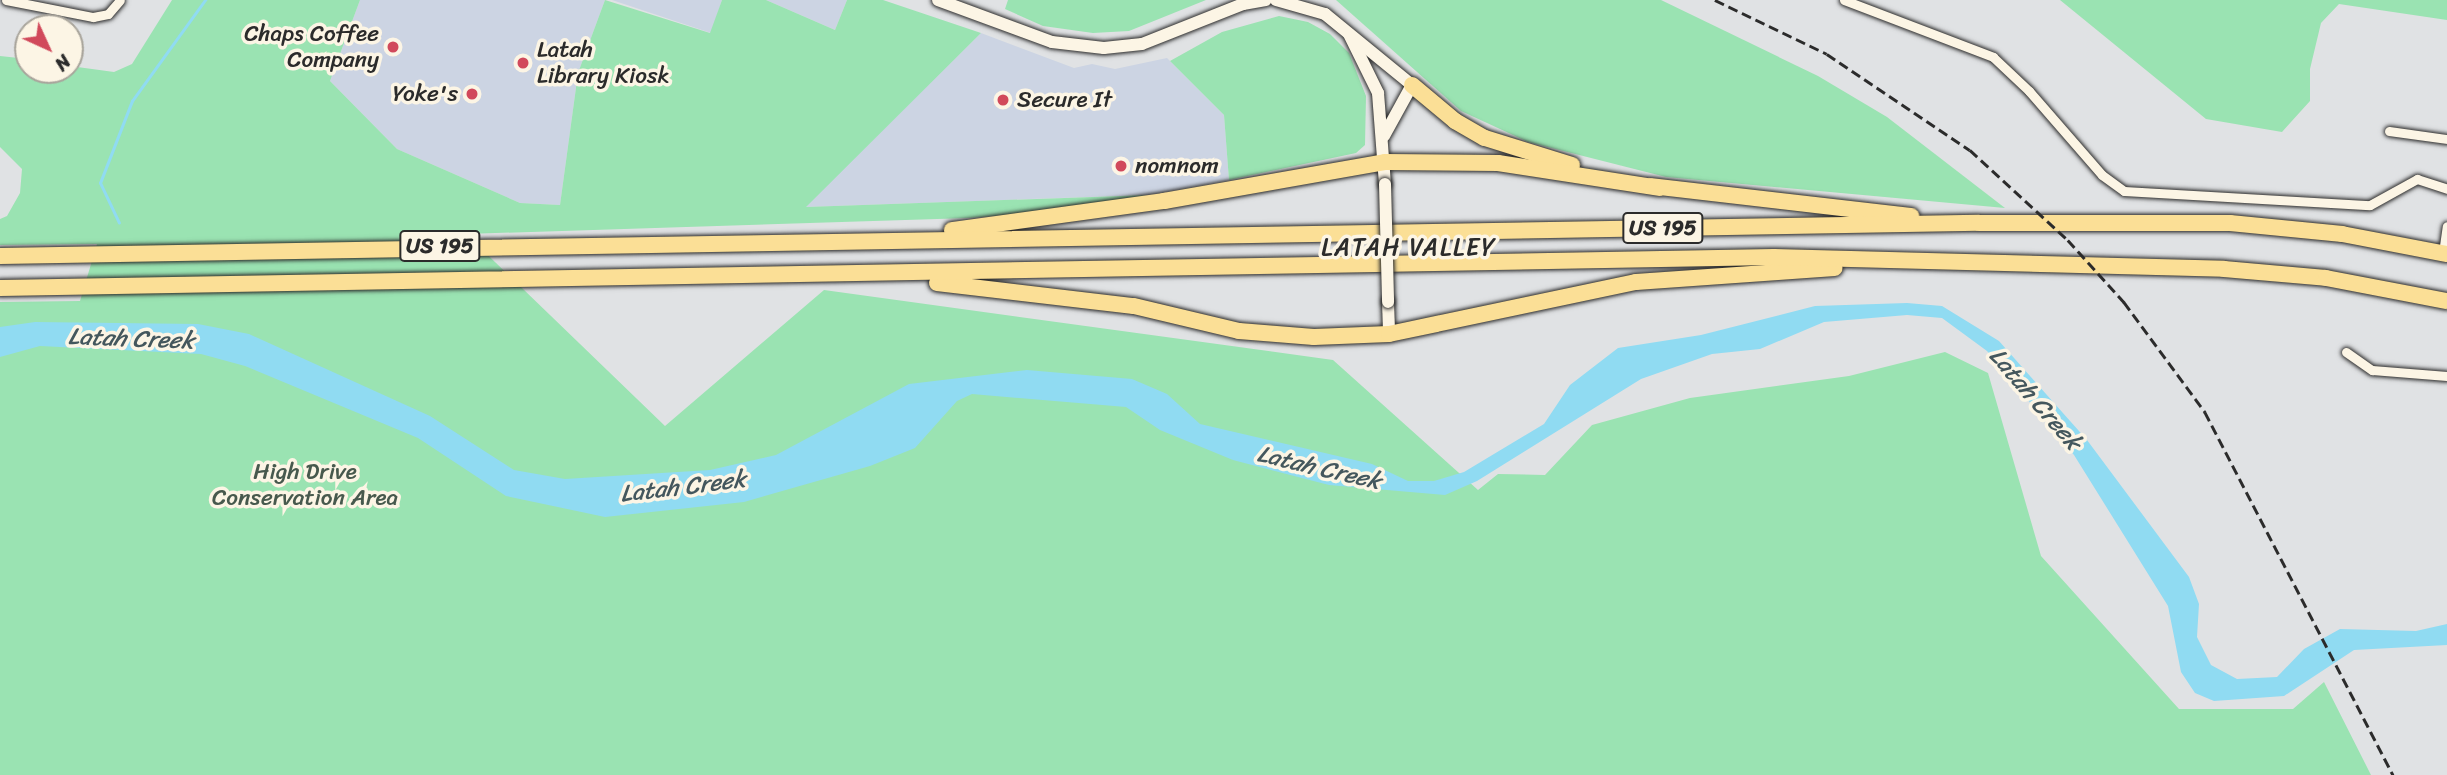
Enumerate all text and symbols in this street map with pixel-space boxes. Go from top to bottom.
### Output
north arrow [14,14,84,84]
place label: Chaps Coffee Company [244,20,379,74]
place label: Latah Library Kiosk [537,36,670,90]
marker: Chaps Coffee Company [385,39,401,55]
text: N [46,46,79,79]
marker: Latah Library Kiosk [515,55,531,71]
place label: Yoke's [393,80,458,108]
marker: Yoke's [464,86,480,102]
place label: Secure It [1017,86,1113,114]
marker: Secure It [995,92,1011,108]
place label: nomnom [1135,152,1219,180]
marker: nomnom [1113,158,1129,174]
road number: US 195 [1621,210,1705,246]
road number: US 195 [398,229,482,264]
district label: LATAH VALLEY [1323,234,1495,262]
water label: Latah Creek [67,322,195,356]
water label: Latah Creek [1983,342,2087,456]
water label: Latah Creek [1254,440,1384,496]
park label: High Drive Conservation Area [212,458,398,512]
water label: Latah Creek [618,465,748,509]

